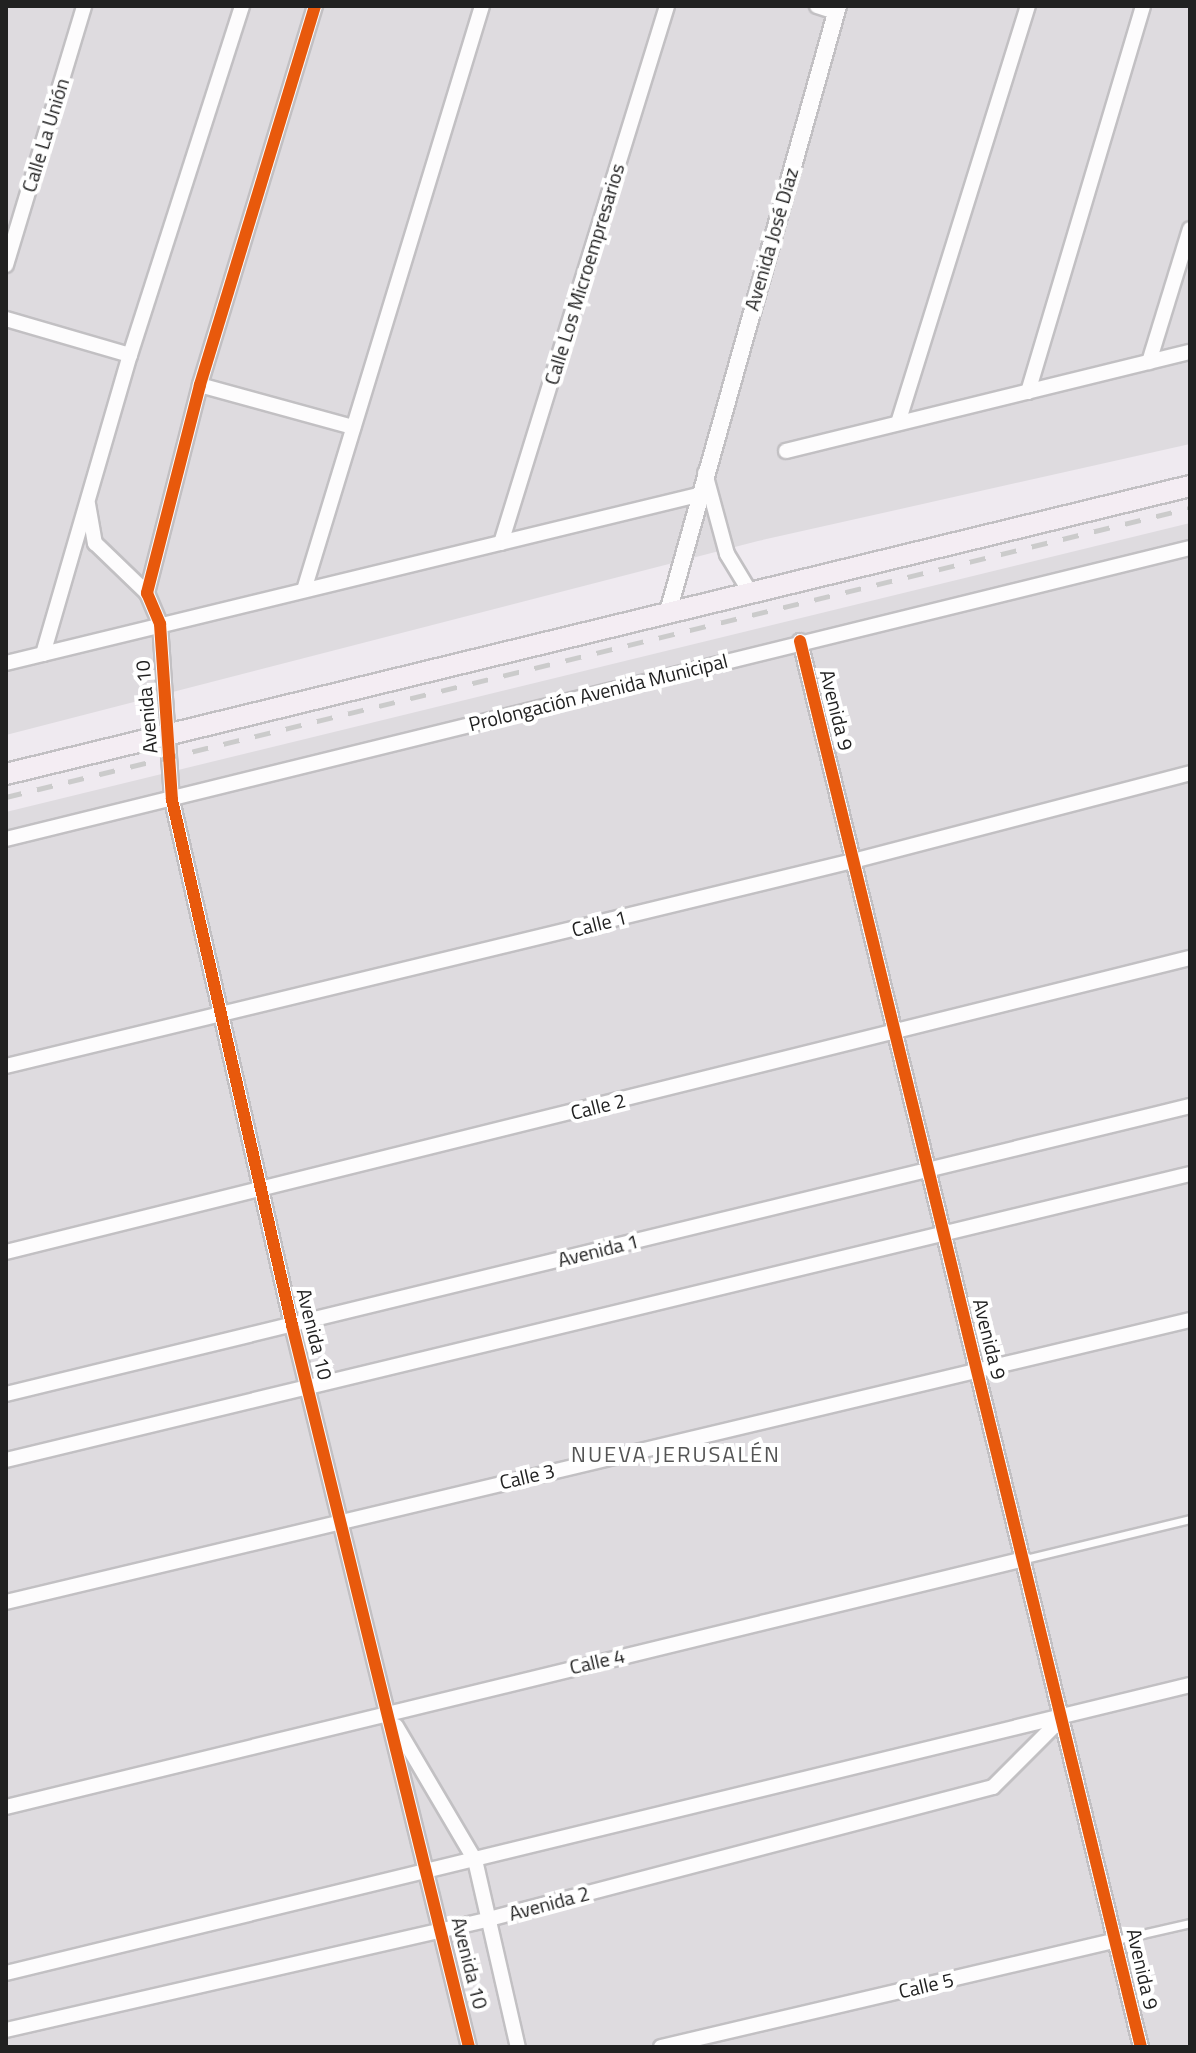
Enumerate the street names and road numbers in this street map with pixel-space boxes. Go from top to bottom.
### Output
street label: Calle La Unión [16,75,74,195]
street label: Calle Los Microempresarios [539,160,629,388]
street label: Avenida José Díaz [739,165,803,313]
street label: Prolongación Avenida Municipal [466,648,730,736]
street label: Avenida 10 [130,659,162,755]
street label: Avenida 9 [815,667,859,753]
street label: Calle 1 [569,905,629,941]
street label: Calle 2 [568,1088,628,1124]
street label: Avenida 1 [555,1228,641,1272]
street label: Avenida 10 [292,1286,338,1382]
street label: Avenida 9 [968,1296,1012,1382]
street label: Calle 3 [497,1458,557,1494]
street label: Calle 4 [567,1643,627,1679]
street label: Avenida 2 [506,1881,592,1925]
street label: Avenida 10 [447,1915,493,2011]
street label: Avenida 9 [1122,1926,1164,2012]
street label: Calle 5 [896,1967,956,2003]

